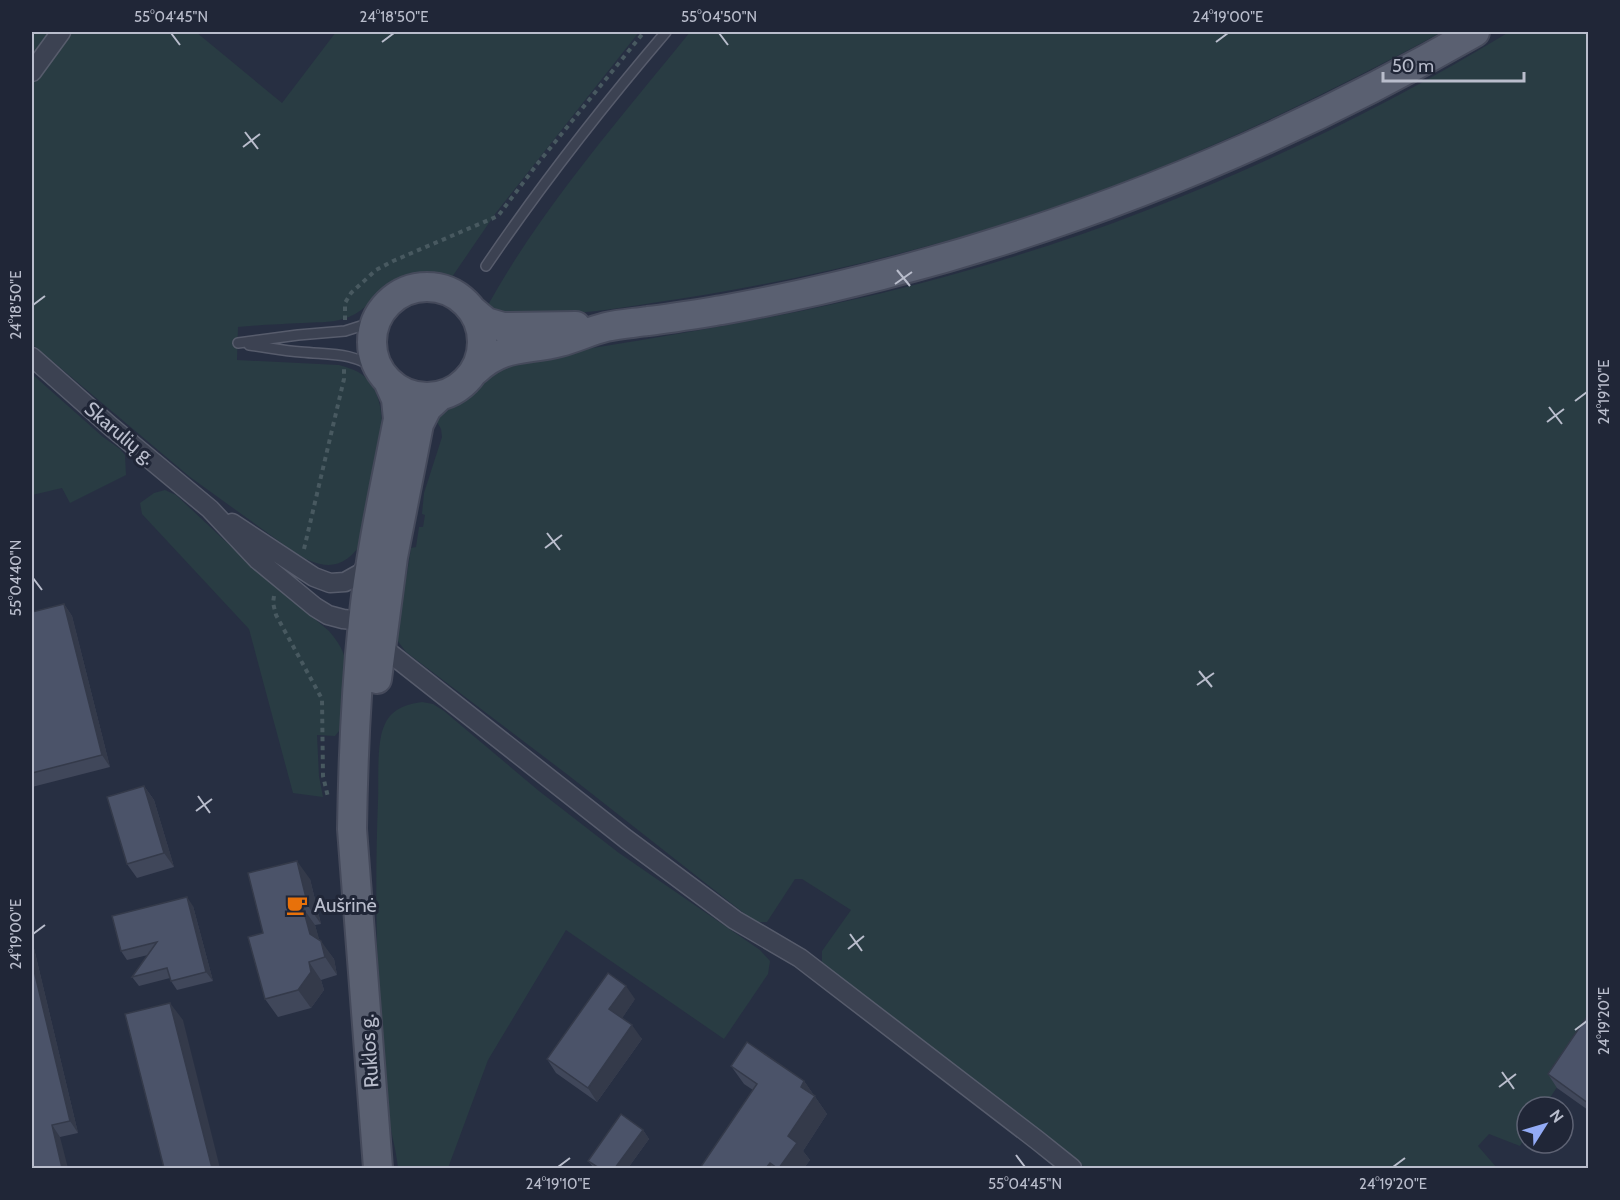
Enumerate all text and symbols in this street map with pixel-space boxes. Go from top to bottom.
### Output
text: 55°04'45"N [134,8,208,26]
text: 24°18'50"E [359,8,429,26]
text: 55°04'50"N [681,8,757,26]
text: 24°19'00"E [1193,8,1263,26]
scale bar [1383,45,1524,83]
text: 50 m [1392,55,1434,77]
text: 24°18'50"E [7,270,25,340]
text: 24°19'10"E [1595,359,1613,425]
street label: Skarulių g. [80,397,160,469]
text: 55°04'40"N [7,540,25,616]
cafe icon: Aušrinė [285,893,309,917]
place label: Aušrinė [314,893,377,917]
text: 24°19'00"E [7,899,25,969]
text: 24°19'20"E [1595,987,1613,1055]
street label: Ruklos g. [354,1013,384,1089]
north arrow [1515,1095,1575,1155]
text: N [1546,1106,1568,1127]
text: 24°19'10"E [525,1175,591,1193]
text: 55°04'45"N [988,1175,1062,1193]
text: 24°19'20"E [1359,1175,1427,1193]

